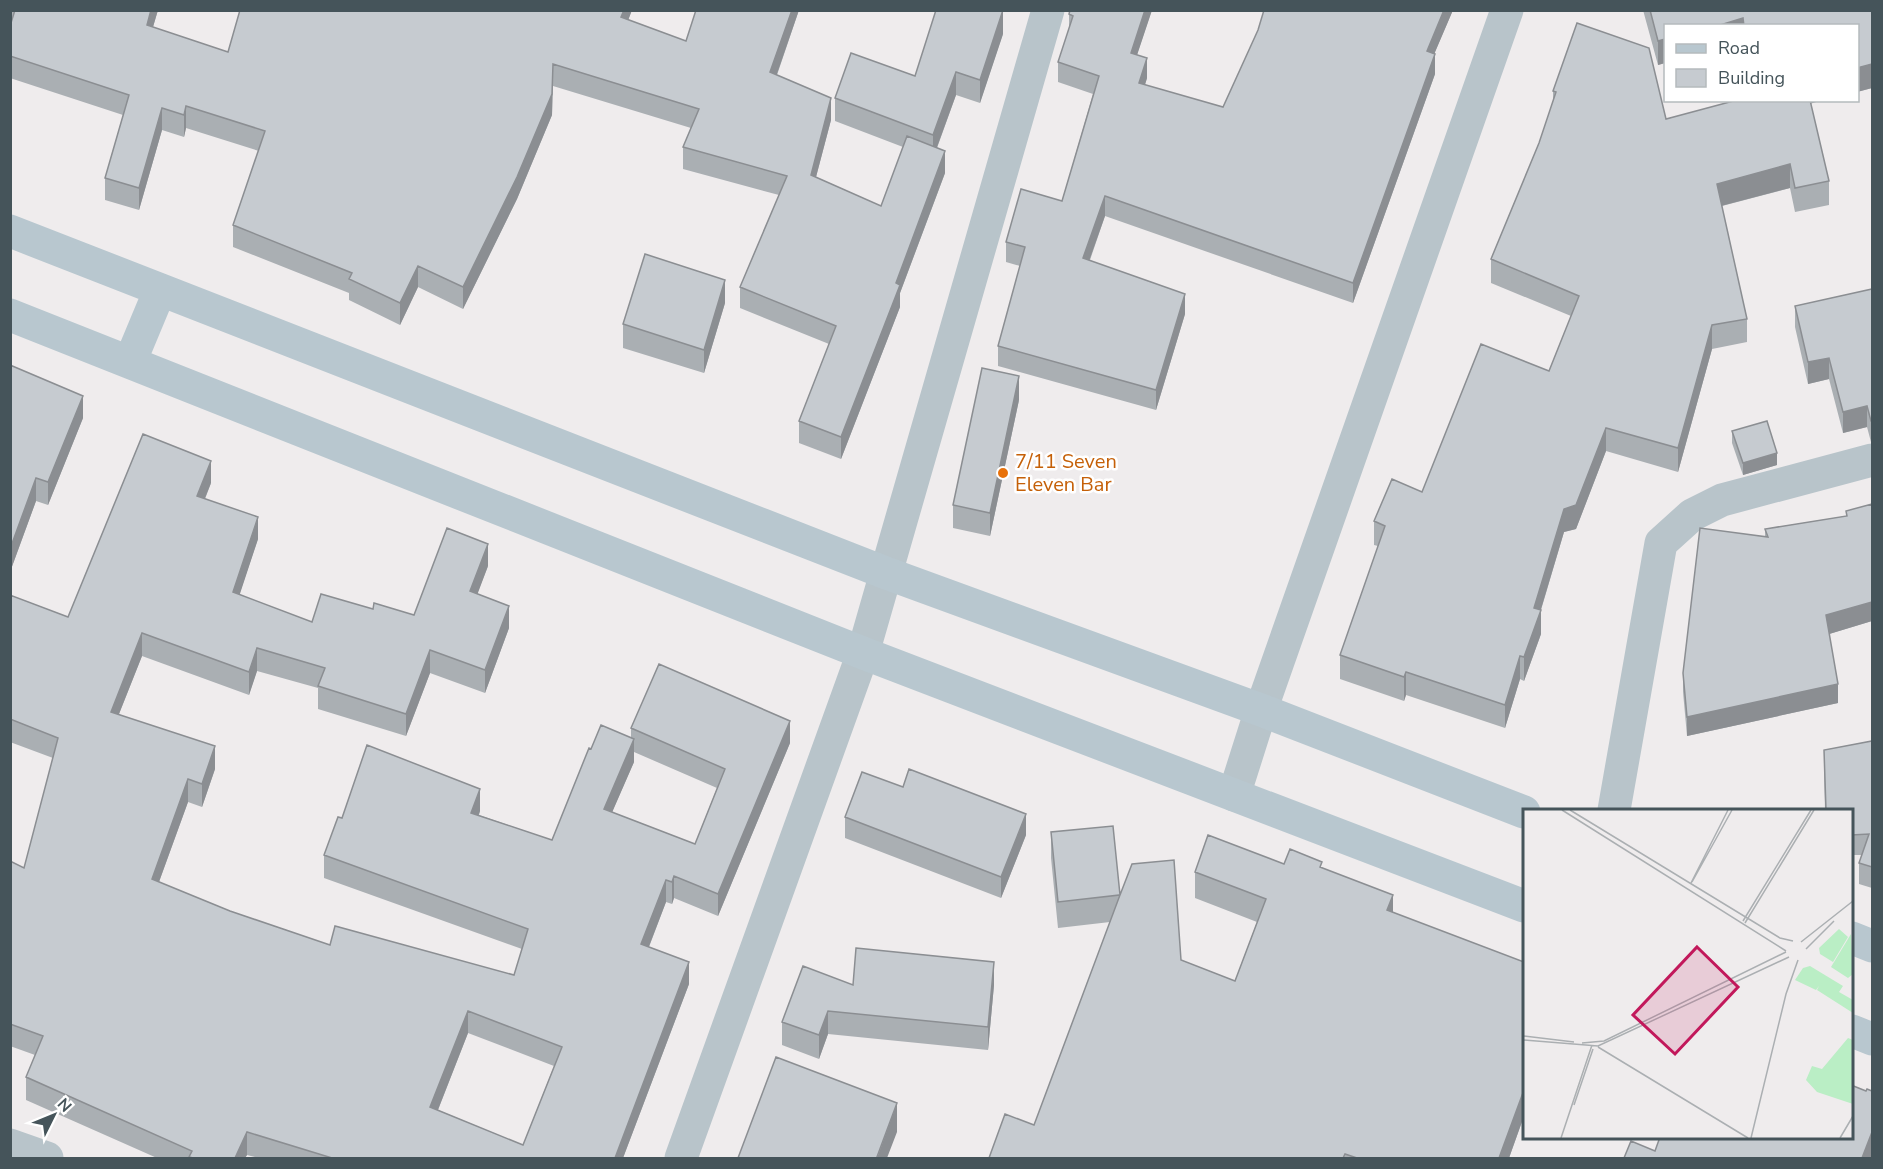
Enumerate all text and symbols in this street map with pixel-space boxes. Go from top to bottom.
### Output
legend [1664,24,1859,102]
text: Road [1718,36,1760,60]
text: Building [1718,66,1785,90]
place label: 7/11 Seven Eleven Bar [1015,448,1117,498]
marker: 7/11 Seven Eleven Bar [996,466,1010,480]
inset map [1523,809,1853,1139]
north arrow [24,1085,84,1145]
text: N [52,1094,76,1117]

